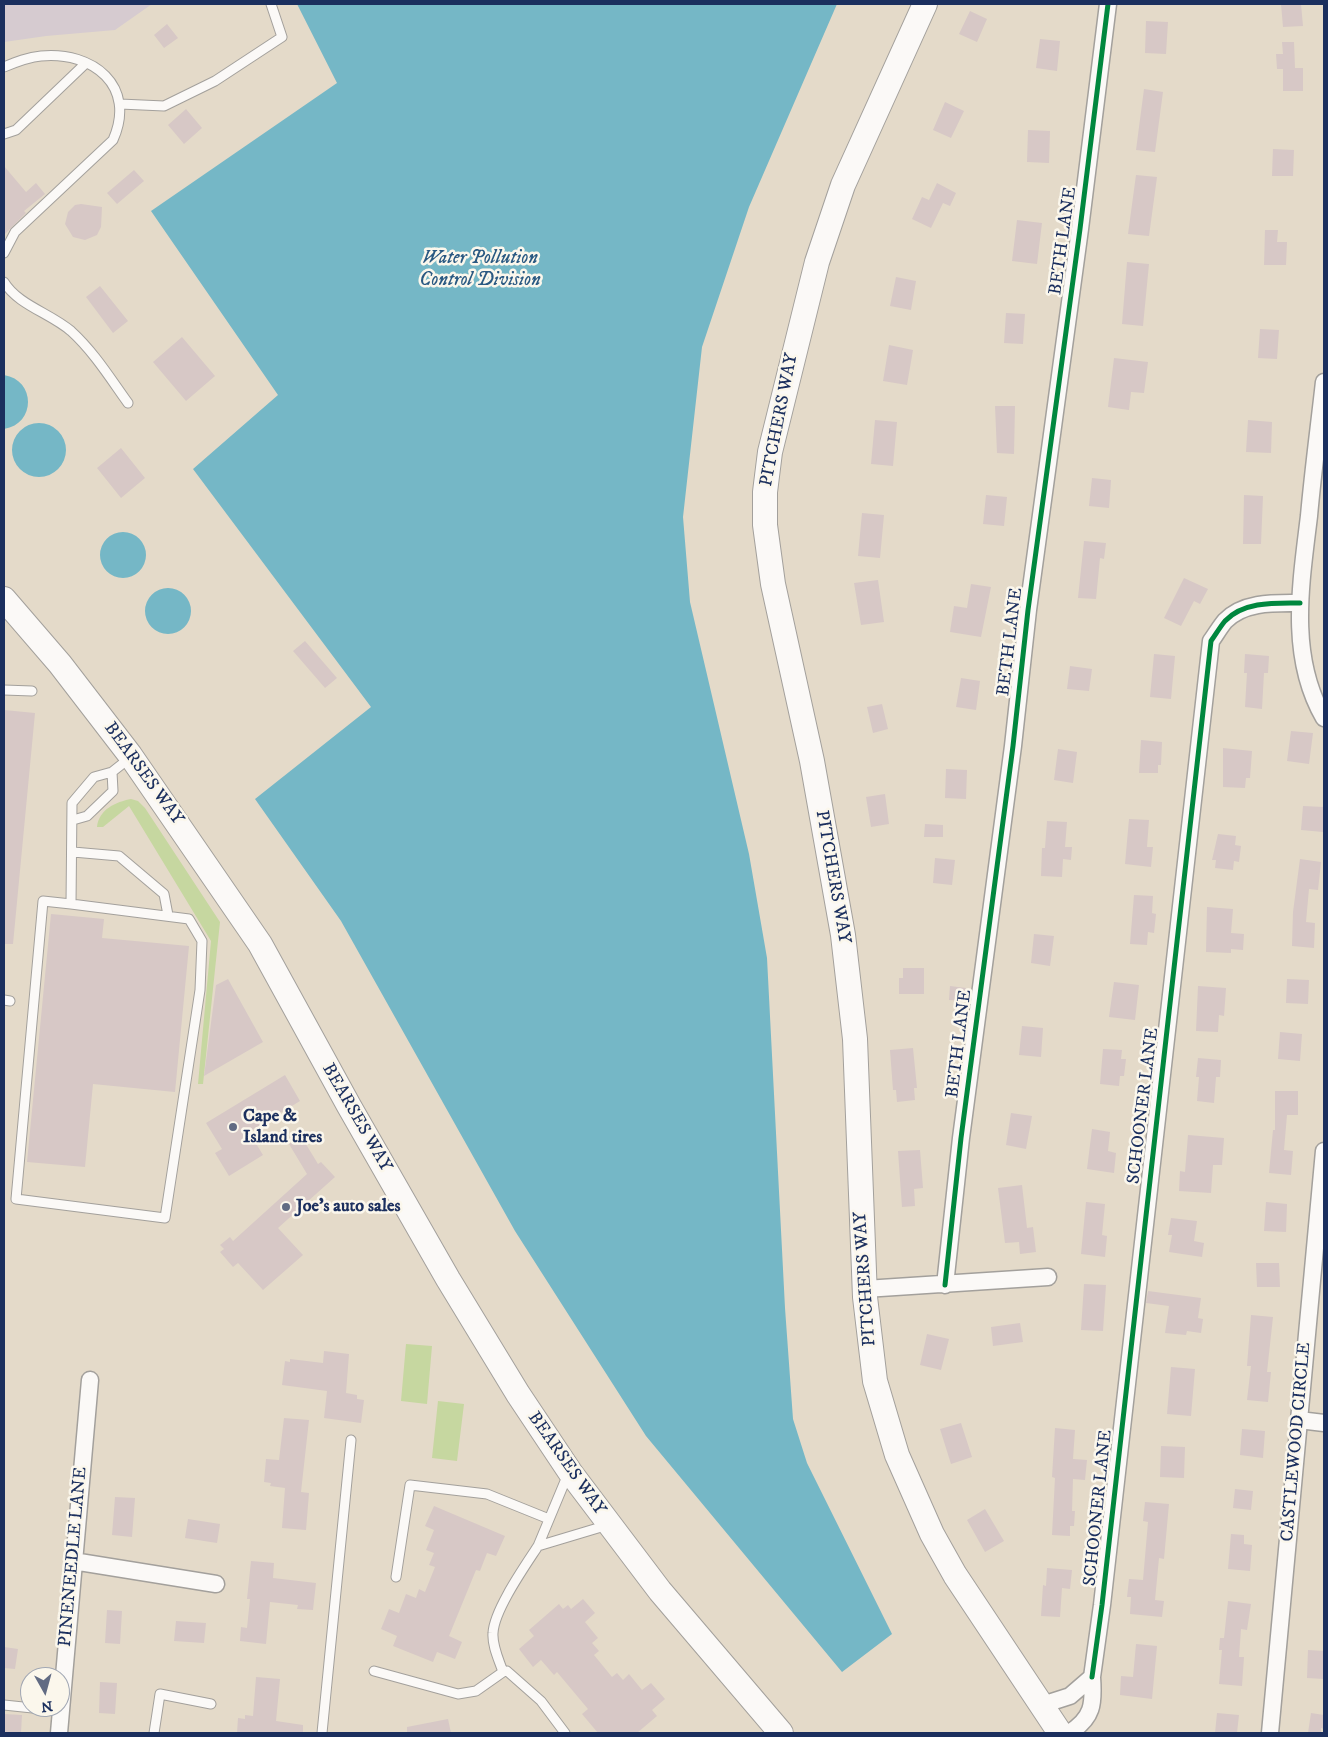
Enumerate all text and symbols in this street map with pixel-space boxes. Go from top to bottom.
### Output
street label: BETH LANE [1046,186,1082,296]
water label: Water Pollution Control Division [419,248,541,292]
street label: PITCHERS WAY [757,352,803,488]
street label: BETH LANE [994,587,1028,697]
street label: BEARSES WAY [99,719,187,829]
street label: PITCHERS WAY [810,809,854,945]
street label: BETH LANE [943,989,977,1099]
street label: SCHOONER LANE [1124,1027,1164,1185]
street label: BEARSES WAY [316,1060,396,1176]
place label: Cape & Island tires [243,1106,322,1148]
marker: Cape & Island tires [227,1121,239,1133]
place label: Joe's auto sales [296,1196,400,1218]
marker: Joe's auto sales [280,1201,292,1213]
street label: PITCHERS WAY [851,1211,881,1347]
street label: CASTLEWOOD CIRCLE [1278,1341,1316,1543]
street label: BEARSES WAY [522,1408,610,1520]
street label: SCHOONER LANE [1080,1429,1118,1587]
street label: PINENEEDLE LANE [55,1466,93,1648]
north arrow [20,1667,70,1717]
text: N [40,1696,54,1716]

